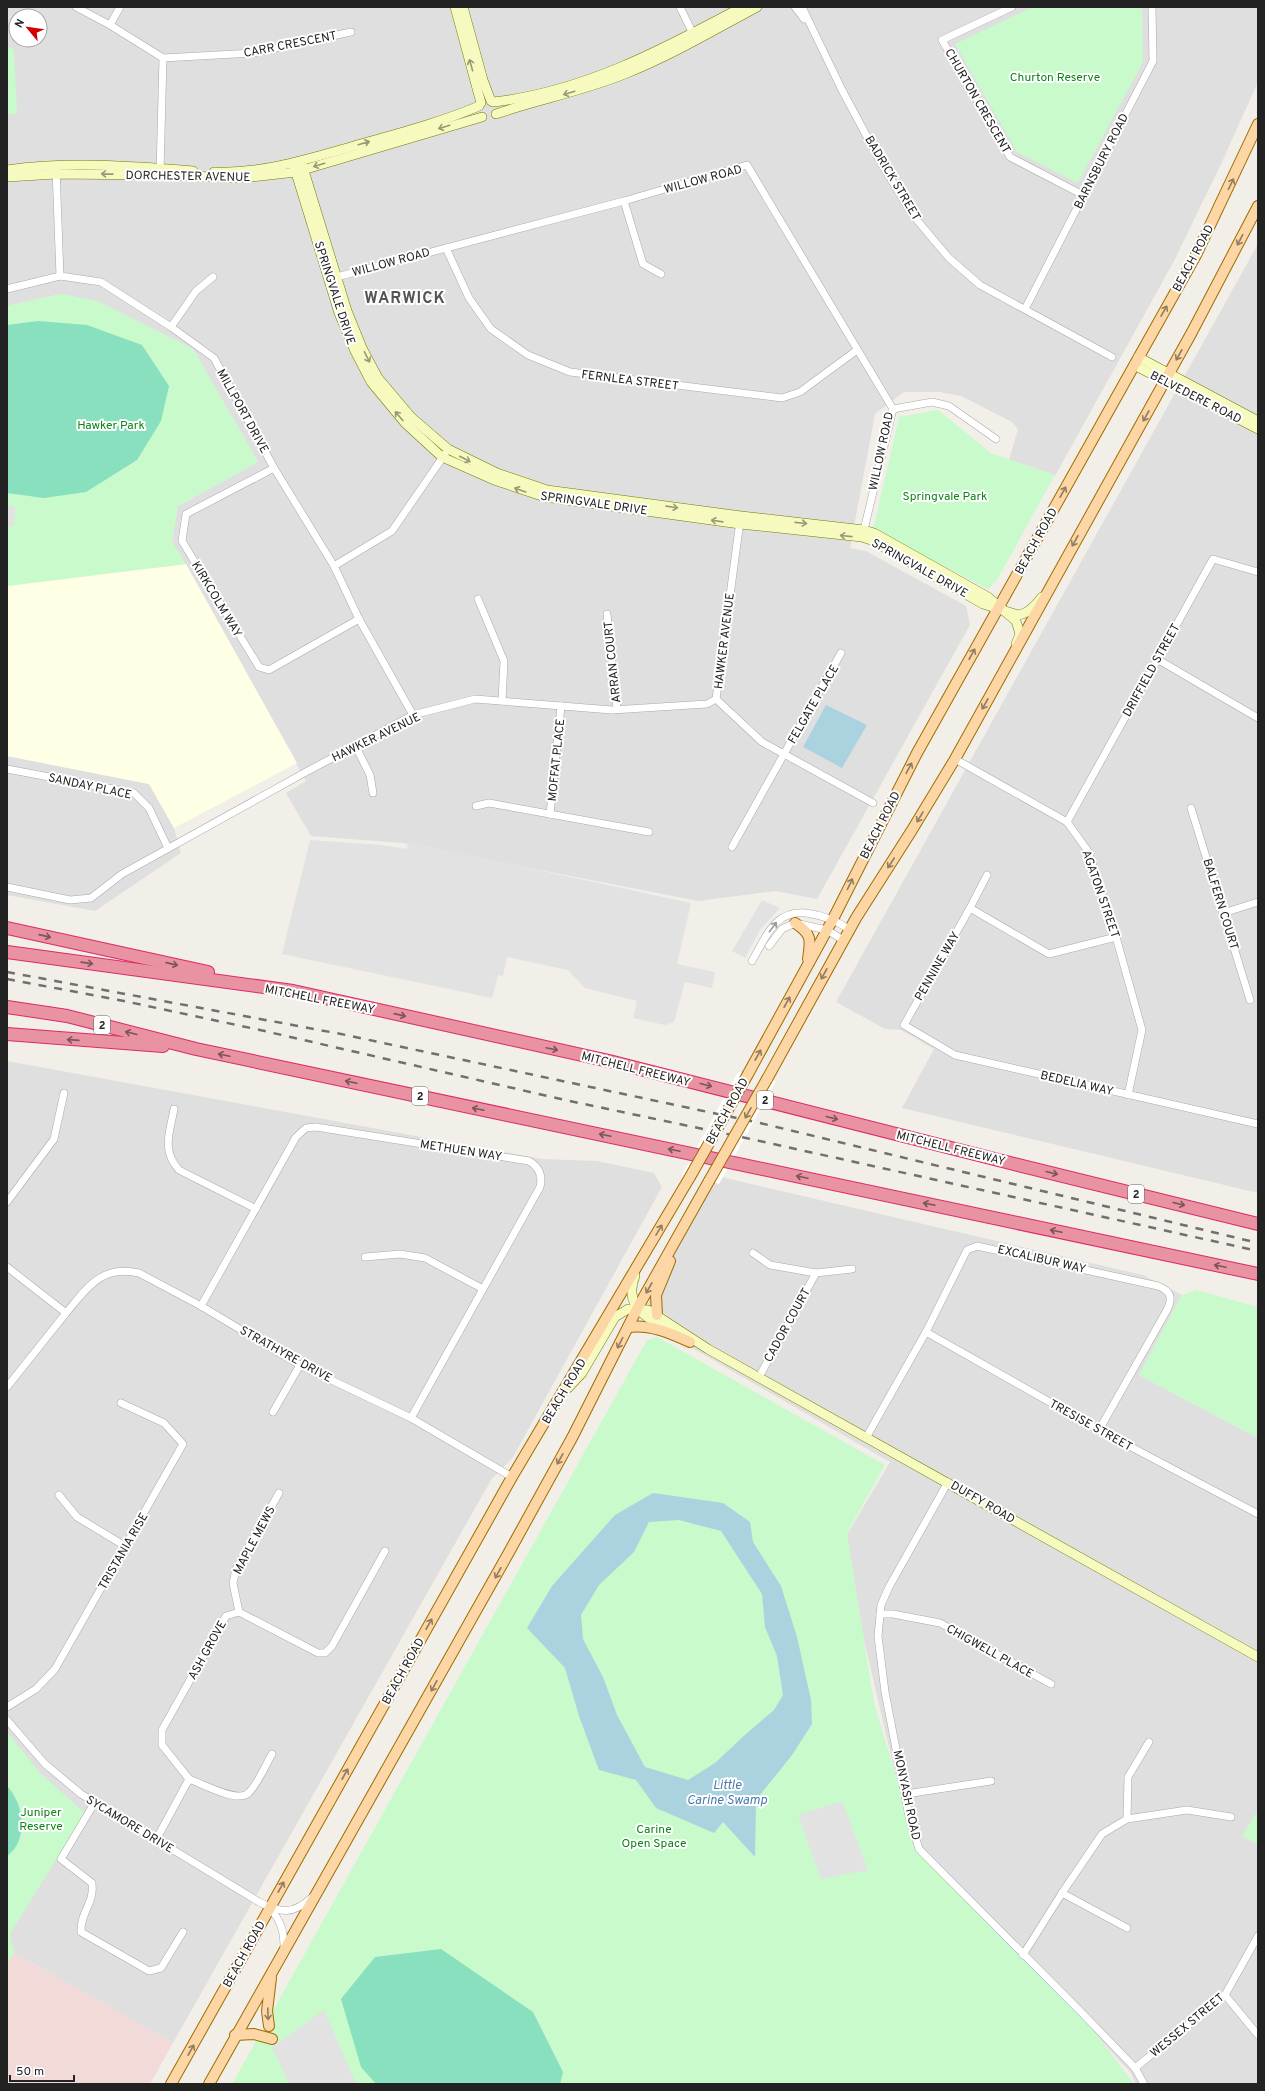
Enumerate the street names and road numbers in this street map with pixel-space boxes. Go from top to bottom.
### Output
street label: CARR CRESCENT [242,28,338,62]
street label: CHURTON CRESCENT [941,46,1014,157]
street label: BARNSBURY ROAD [1071,111,1133,212]
street label: BADRICK STREET [860,133,924,224]
street label: WILLOW ROAD [663,162,744,198]
street label: DORCHESTER AVENUE [125,168,251,186]
street label: BEACH ROAD [1169,222,1218,295]
street label: SPRINGVALE DRIVE [310,239,358,347]
street label: WILLOW ROAD [351,245,432,281]
street label: MILLPORT DRIVE [212,367,272,456]
street label: FERNLEA STREET [580,367,679,395]
street label: BELVEDERE ROAD [1147,368,1244,428]
street label: WILLOW ROAD [866,410,898,492]
street label: SPRINGVALE DRIVE [539,489,648,519]
street label: BEACH ROAD [1012,505,1062,578]
street label: SPRINGVALE DRIVE [868,536,971,602]
street label: KIRKCOLM WAY [187,558,245,641]
street label: HAWKER AVENUE [711,592,739,690]
street label: ARRAN COURT [601,620,625,704]
street label: DRIFFIELD STREET [1120,621,1184,720]
street label: FELGATE PLACE [785,662,843,747]
street label: HAWKER AVENUE [329,709,423,766]
street label: MOFFAT PLACE [545,718,569,802]
street label: SANDAY PLACE [47,770,133,804]
street label: BEACH ROAD [857,789,905,862]
street label: AGATON STREET [1078,848,1123,940]
street label: BALFERN COURT [1199,857,1242,952]
street label: PENNINE WAY [912,929,964,1004]
street label: MITCHELL FREEWAY [263,981,377,1019]
road number: 2 [94,1016,110,1034]
street label: MITCHELL FREEWAY [580,1049,692,1091]
street label: BEDELIA WAY [1039,1068,1115,1100]
street label: BEACH ROAD [703,1075,753,1148]
road number: 2 [412,1087,428,1105]
road number: 2 [757,1091,773,1109]
street label: MITCHELL FREEWAY [895,1128,1007,1170]
street label: METHUEN WAY [419,1137,503,1165]
road number: 2 [1128,1185,1144,1203]
street label: EXCALIBUR WAY [996,1242,1088,1278]
street label: CADOR COURT [761,1286,815,1365]
street label: STRATHYRE DRIVE [237,1323,335,1387]
street label: BEACH ROAD [539,1356,591,1427]
street label: TRESISE STREET [1046,1396,1135,1455]
street label: DUFFY ROAD [947,1478,1018,1528]
street label: MAPLE MEWS [230,1503,280,1577]
street label: TRISTANIA RISE [95,1510,152,1593]
street label: ASH GROVE [185,1618,231,1683]
street label: CHIGWELL PLACE [943,1621,1036,1683]
street label: BEACH ROAD [379,1635,429,1708]
street label: MONYASH ROAD [889,1749,923,1842]
street label: SYCAMORE DRIVE [83,1792,176,1857]
street label: BEACH ROAD [220,1918,270,1991]
street label: WESSEX STREET [1147,1990,1228,2061]

